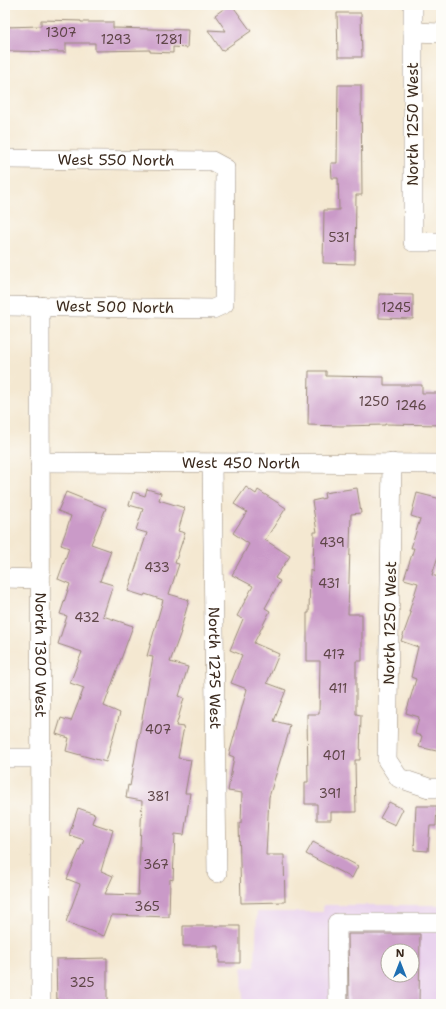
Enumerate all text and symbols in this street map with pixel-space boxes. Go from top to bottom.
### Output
house number: 1307 [45,24,77,41]
house number: 1293 [101,31,131,48]
house number: 1281 [155,31,183,48]
street label: North 1250 West [403,62,423,186]
street label: West 550 North [57,150,175,171]
house number: 531 [328,229,350,246]
street label: West 500 North [56,296,174,318]
house number: 1245 [381,299,411,316]
house number: 1250 [359,393,389,410]
house number: 1246 [396,397,426,414]
street label: West 450 North [182,453,300,473]
house number: 439 [319,534,345,551]
house number: 433 [144,559,170,576]
street label: North 1250 West [379,561,401,685]
house number: 431 [318,575,340,592]
street label: North 1300 West [30,592,51,718]
street label: North 1275 West [204,606,225,729]
house number: 432 [74,609,100,626]
house number: 417 [323,646,345,663]
house number: 411 [329,680,347,697]
house number: 407 [145,721,171,738]
house number: 401 [322,747,346,764]
house number: 391 [319,785,341,802]
house number: 381 [147,788,169,805]
house number: 367 [143,856,169,873]
house number: 365 [134,898,160,915]
north arrow [380,943,420,983]
text: N [396,946,405,961]
house number: 325 [69,974,95,991]

